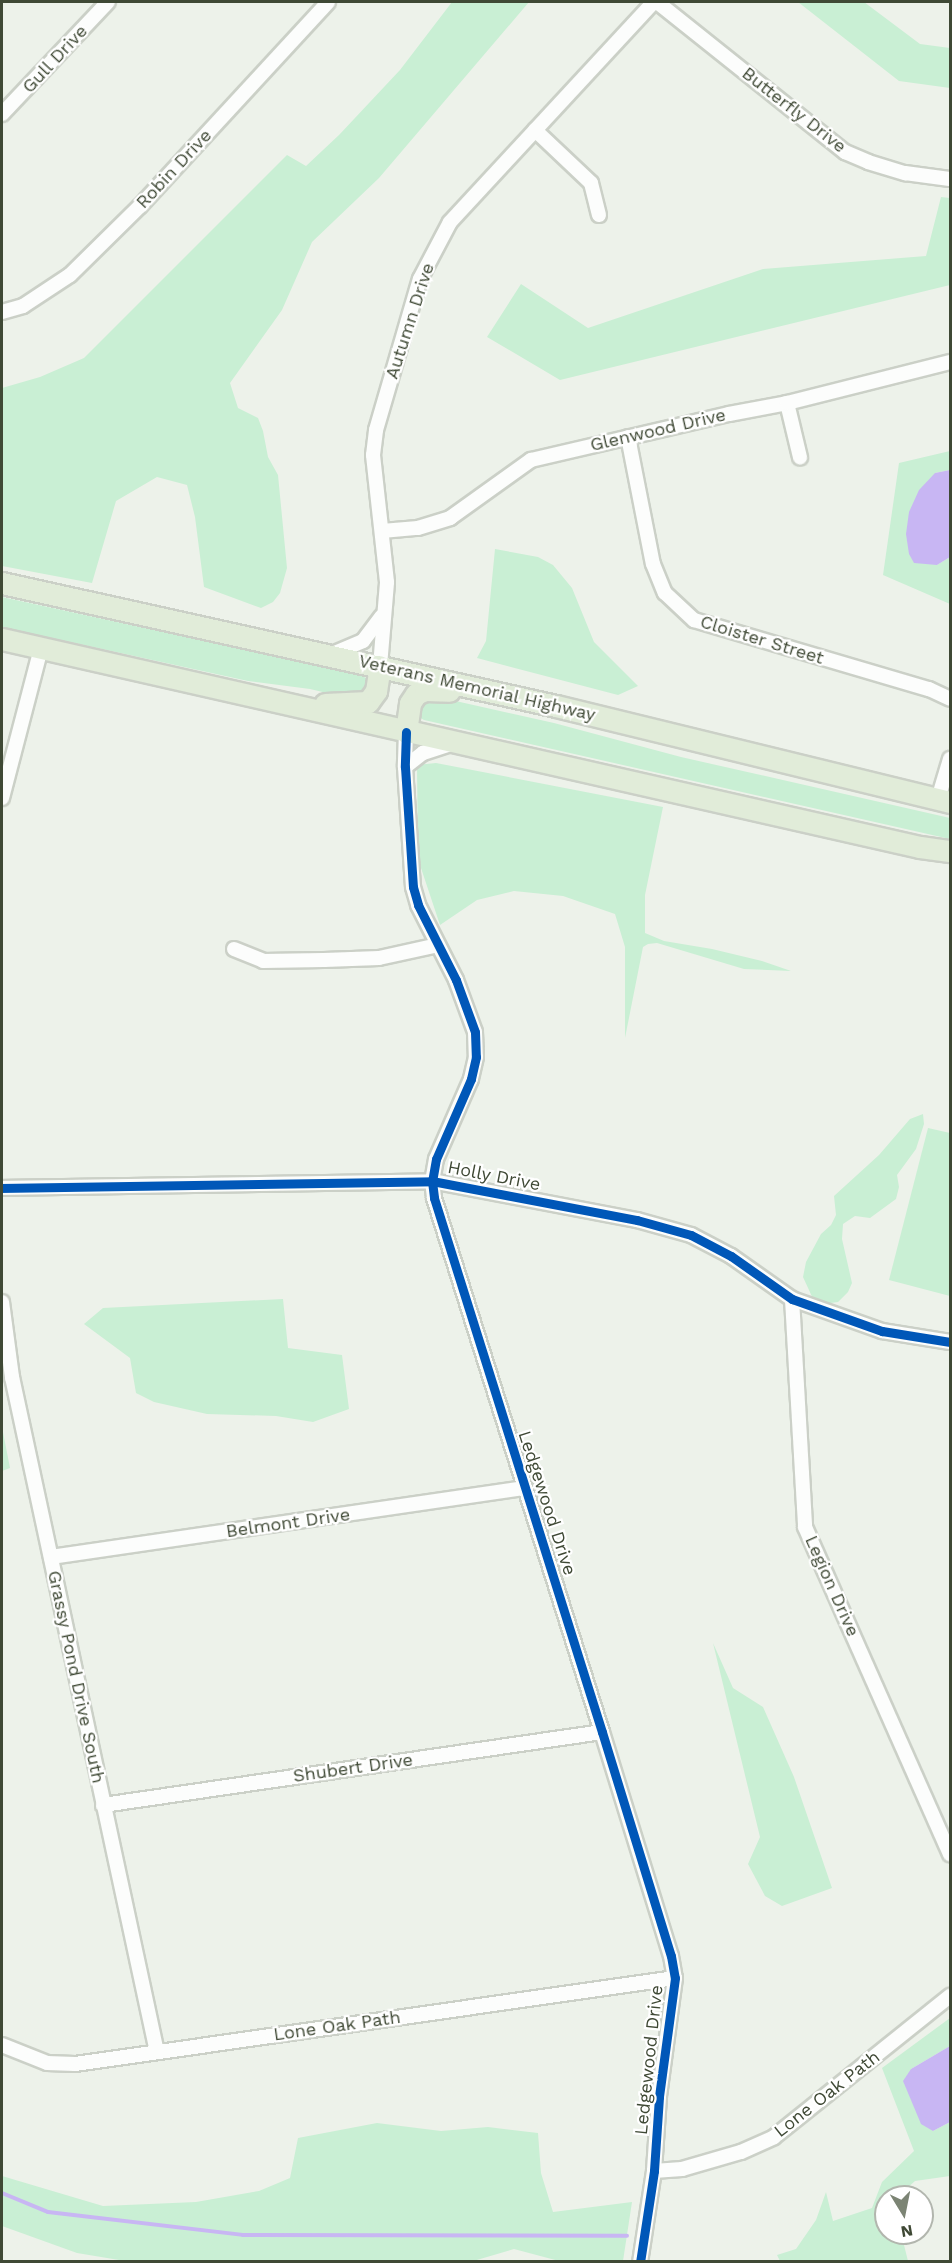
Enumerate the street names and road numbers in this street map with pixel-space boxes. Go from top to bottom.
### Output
street label: Gull Drive [18,20,92,98]
street label: Butterfly Drive [737,62,851,158]
street label: Robin Drive [132,125,216,213]
street label: Autumn Drive [381,260,439,382]
street label: Glenwood Drive [588,404,728,456]
street label: Cloister Street [697,611,827,669]
street label: Veterans Memorial Highway [356,650,598,726]
street label: Holly Drive [445,1156,543,1196]
street label: Ledgewood Drive [513,1428,581,1578]
street label: Belmont Drive [225,1504,351,1542]
street label: Legion Drive [800,1532,864,1640]
street label: Grassy Pond Drive South [43,1568,109,1786]
street label: Shubert Drive [292,1749,414,1787]
street label: Ledgewood Drive [630,1984,668,2136]
street label: Lone Oak Path [272,2006,402,2046]
street label: Lone Oak Path [770,2046,884,2142]

